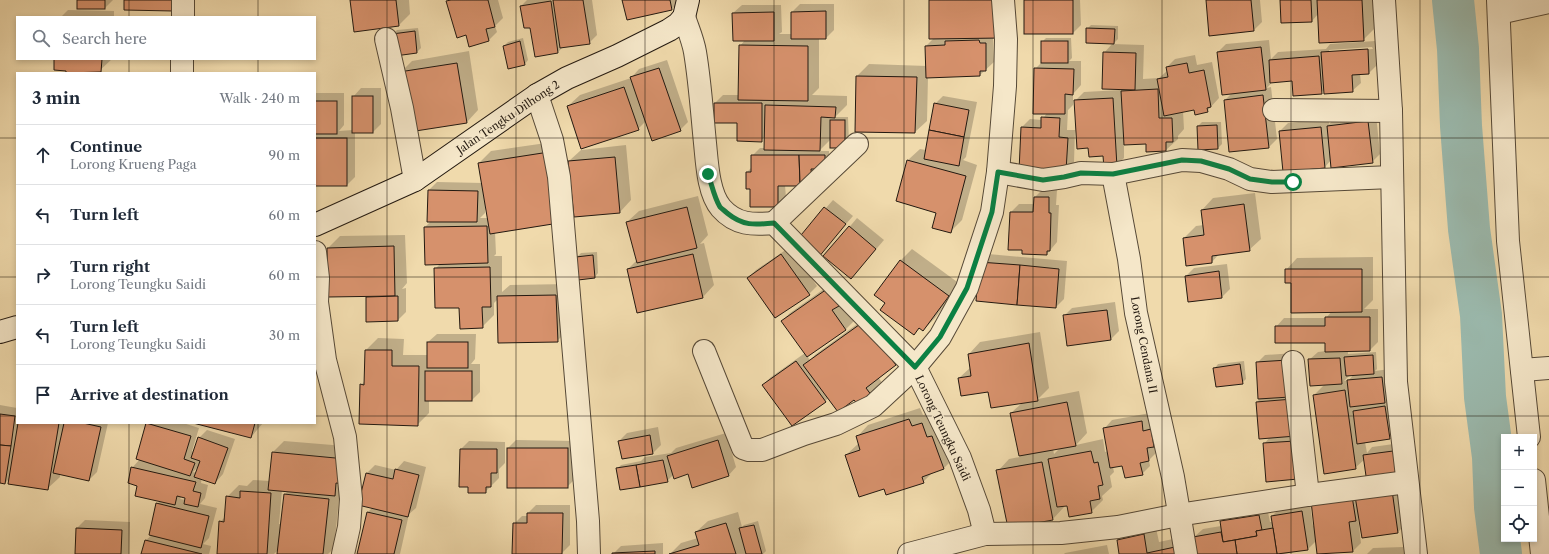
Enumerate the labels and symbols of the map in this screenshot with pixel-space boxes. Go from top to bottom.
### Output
street label: Jalan Tengku Dilhong 2 [452,77,562,158]
route end [699,165,717,183]
route start [1284,173,1302,191]
street label: Lorong Cendana II [1128,295,1160,395]
street label: Lorong Teungku Saidi [912,373,974,484]

